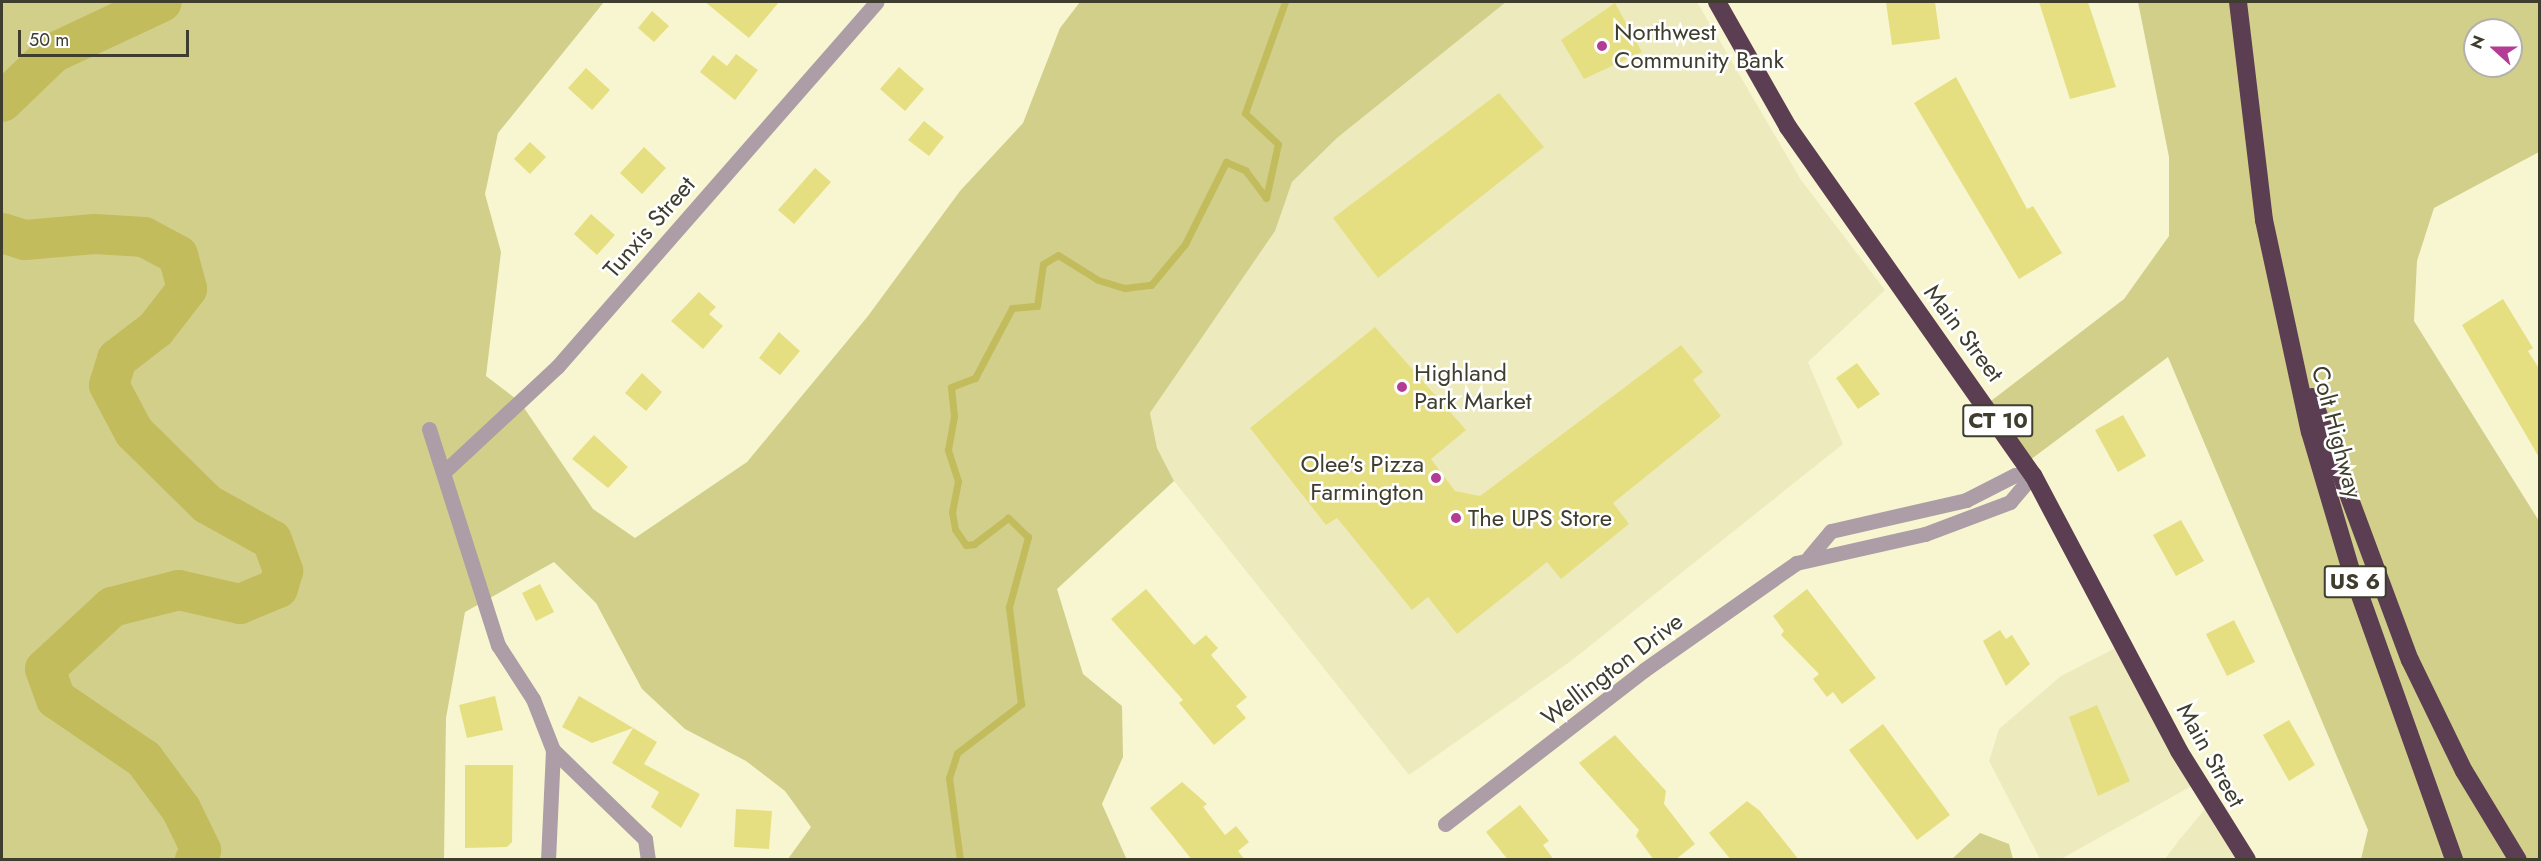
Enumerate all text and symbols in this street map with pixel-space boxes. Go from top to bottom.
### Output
scale bar [21,18,192,56]
place label: Northwest Community Bank [1614,18,1784,74]
north arrow [2463,18,2523,78]
text: 50 m [29,27,69,53]
text: N [2465,32,2491,52]
marker: Northwest Community Bank [1595,39,1609,53]
street label: Tunxis Street [597,170,701,284]
street label: Main Street [1918,279,2010,387]
place label: Highland Park Market [1414,359,1532,415]
street label: Colt Highway [2306,363,2368,501]
marker: Highland Park Market [1395,380,1409,394]
road number: CT 10 [1962,402,2034,440]
place label: Olee's Pizza Farmington [1300,450,1424,506]
marker: Olee's Pizza Farmington [1429,471,1443,485]
place label: The UPS Store [1468,504,1612,532]
marker: The UPS Store [1449,511,1463,525]
road number: US 6 [2324,563,2386,601]
street label: Wellington Drive [1536,606,1688,732]
street label: Main Street [2171,698,2251,812]

